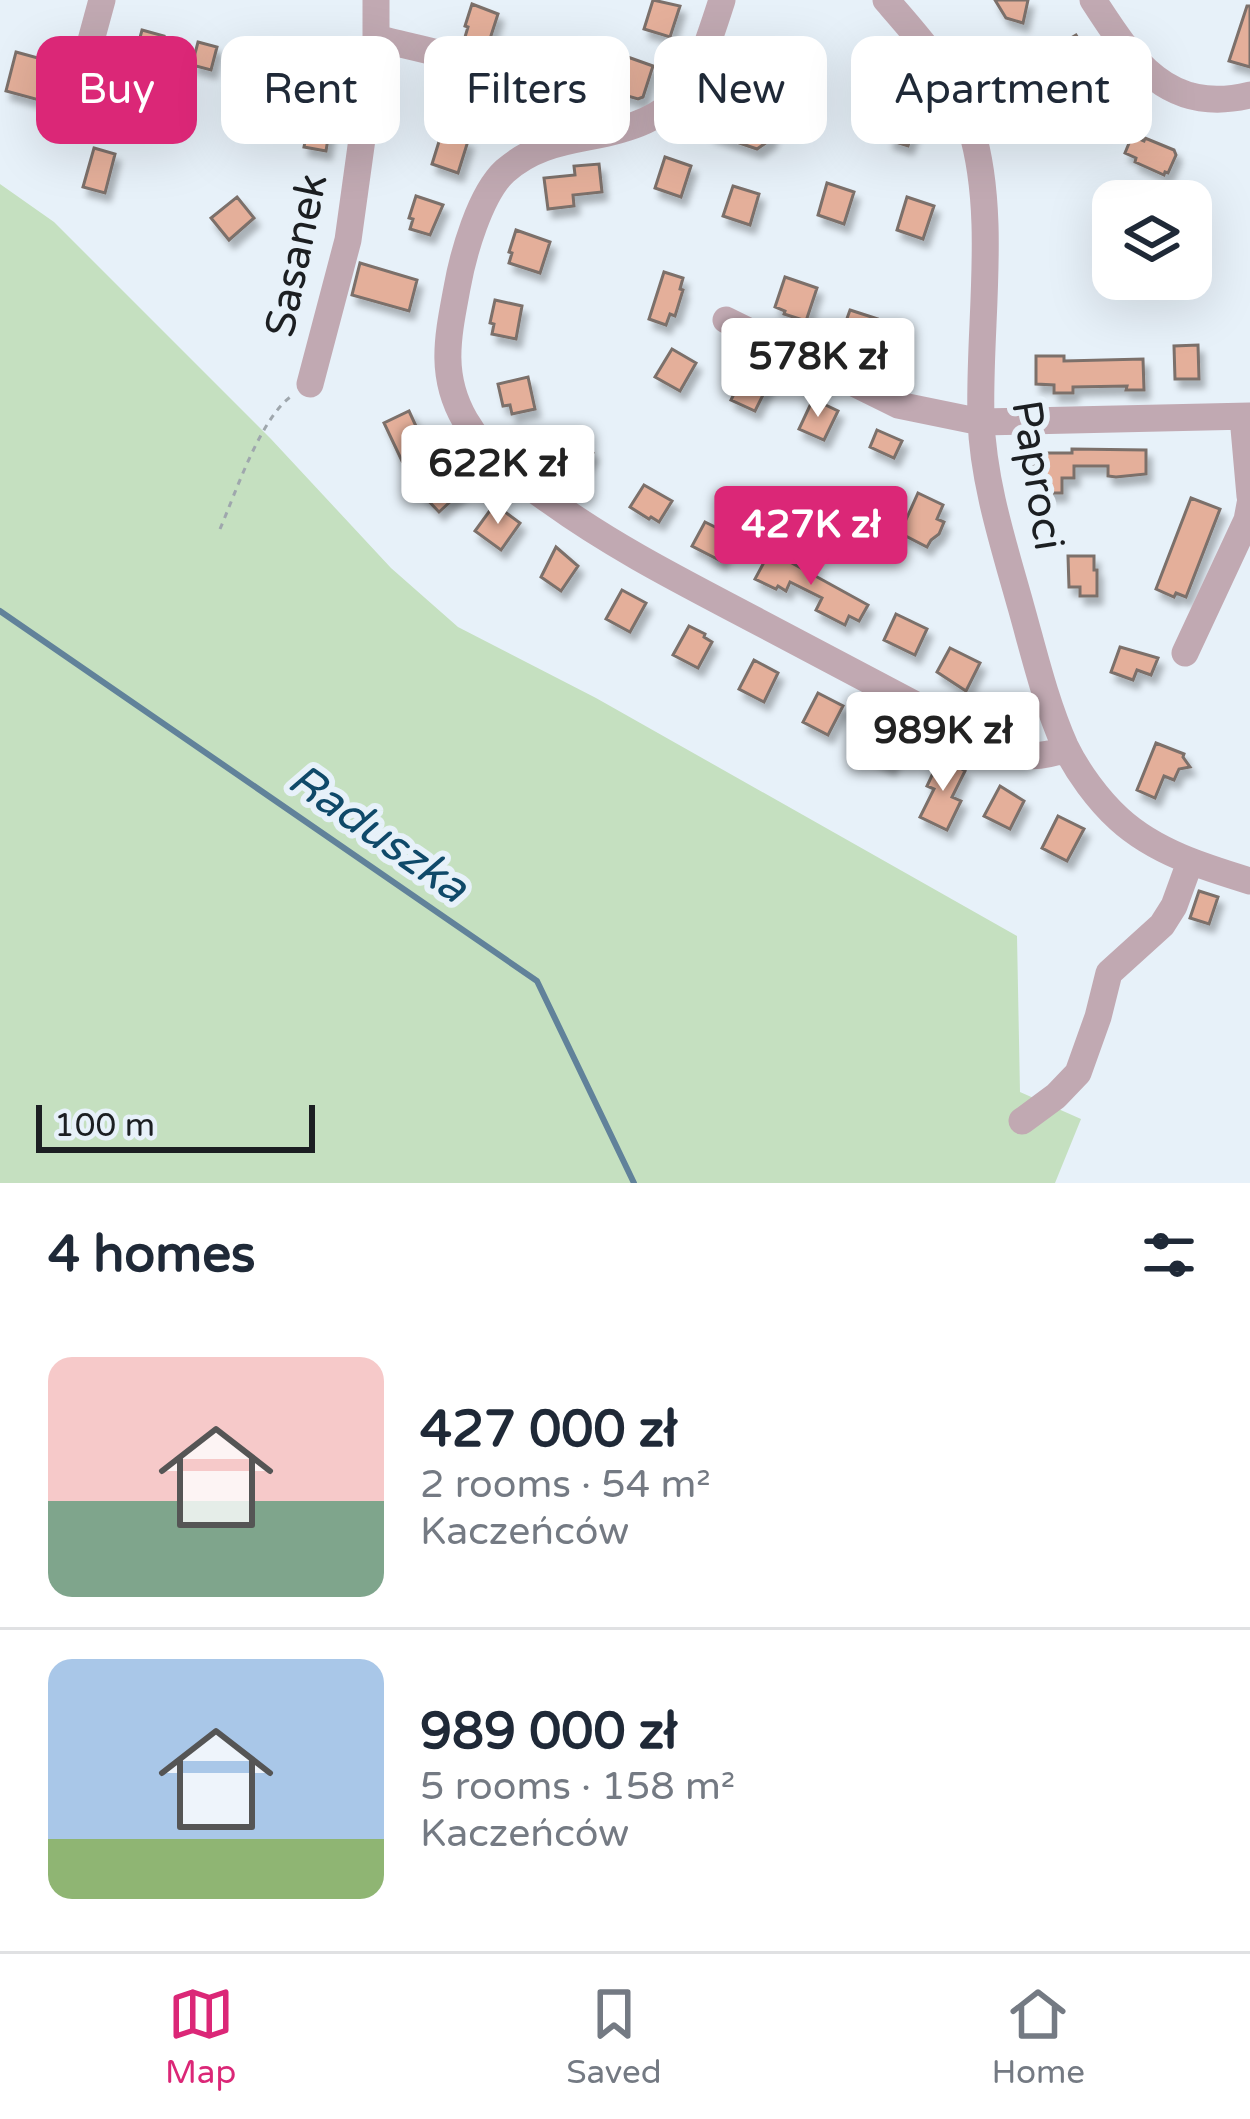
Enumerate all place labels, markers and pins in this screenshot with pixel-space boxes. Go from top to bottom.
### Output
pin: 578K zł [707,318,929,420]
pin: 622K zł [387,425,609,527]
pin: 427K zł [700,486,922,588]
pin: 989K zł [832,692,1054,794]

